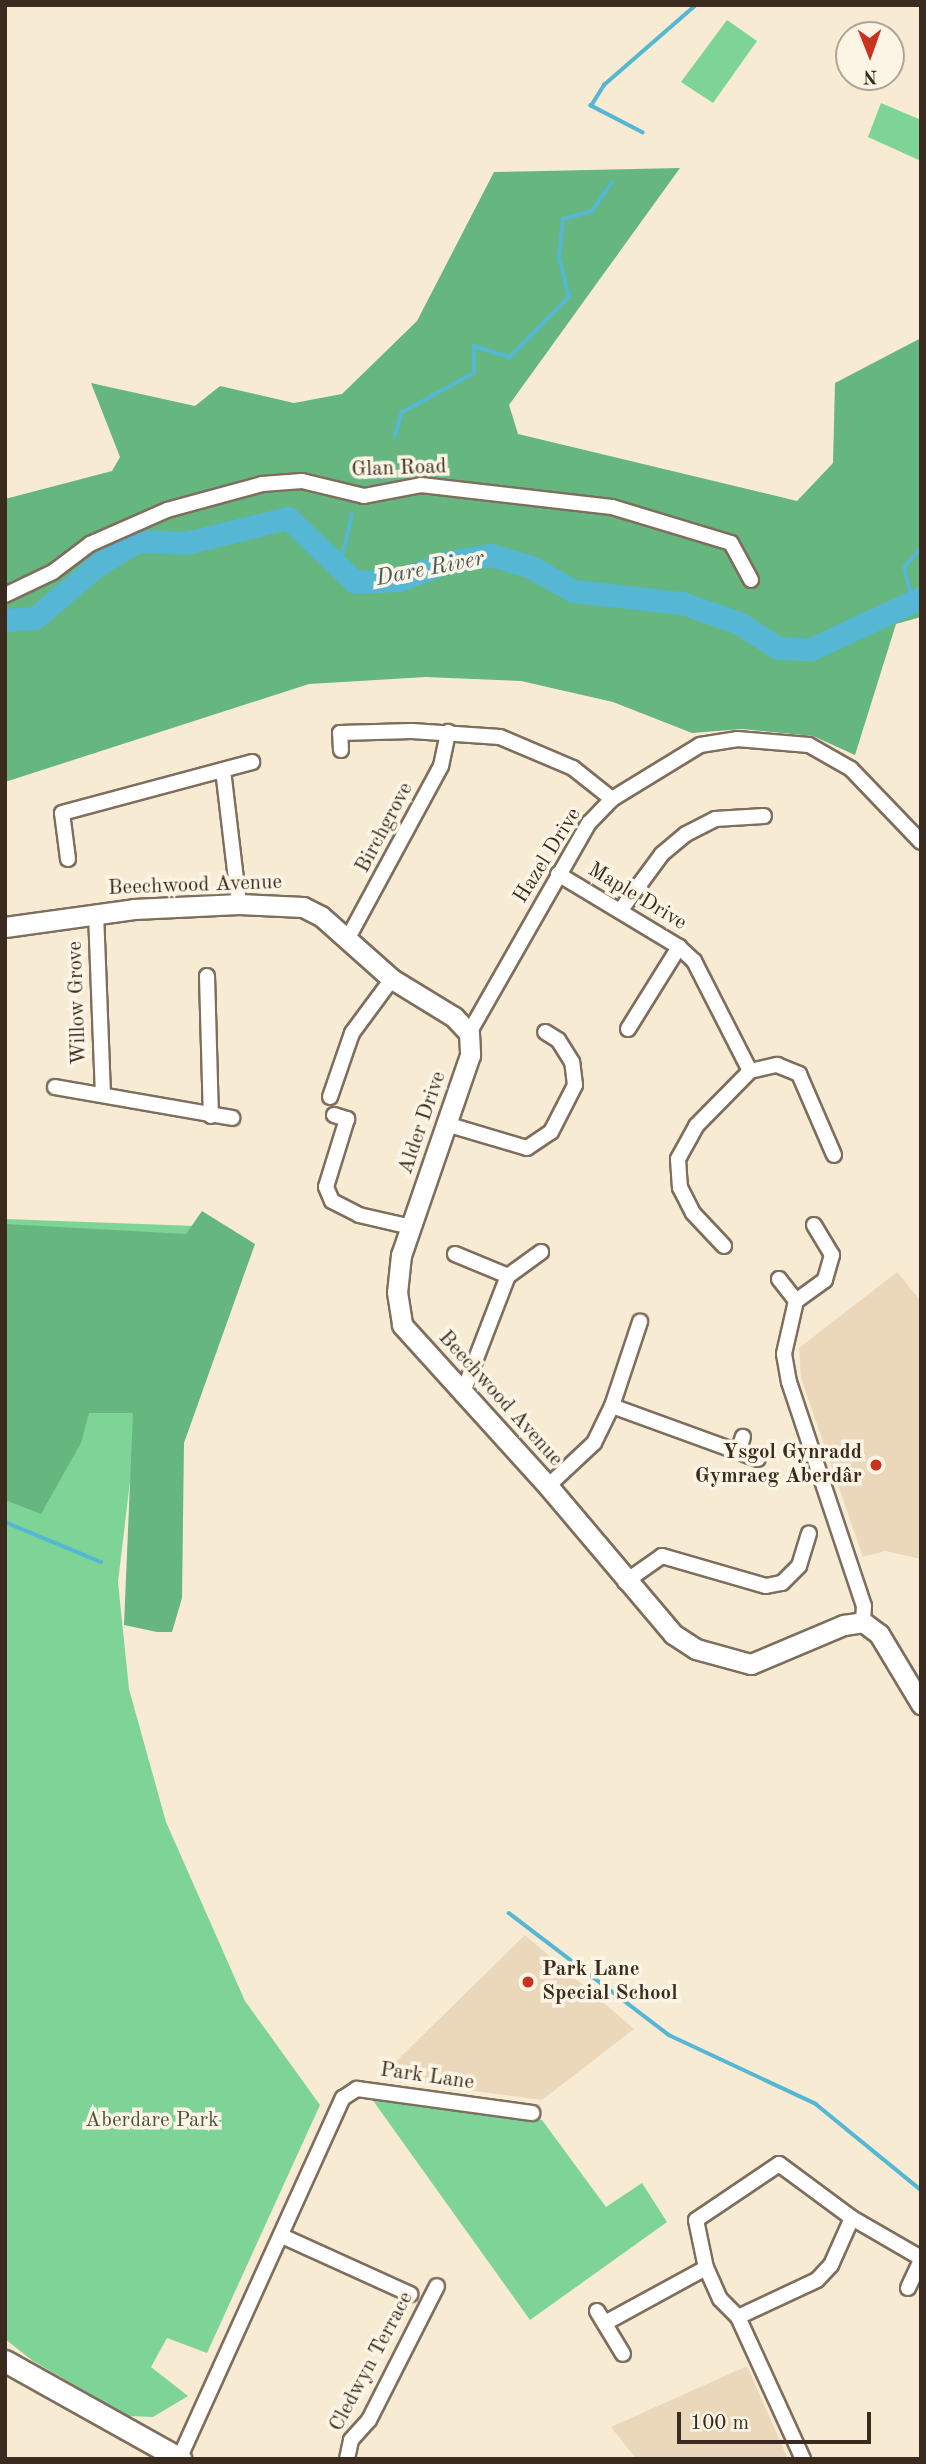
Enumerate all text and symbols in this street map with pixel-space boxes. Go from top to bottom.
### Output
north arrow [835,21,905,91]
text: N [863,66,878,85]
street label: Glan Road [351,455,447,483]
water label: Dare River [373,545,487,593]
street label: Birchgrove [351,779,419,877]
street label: Hazel Drive [509,804,587,908]
street label: Maple Drive [583,858,691,936]
street label: Beechwood Avenue [108,870,282,902]
street label: Willow Grove [63,941,93,1065]
street label: Alder Drive [394,1068,452,1178]
street label: Beechwood Avenue [432,1326,568,1472]
place label: Ysgol Gynradd Gymraeg Aberdâr [695,1440,862,1490]
marker: Ysgol Gynradd Gymraeg Aberdâr [868,1457,884,1473]
place label: Park Lane Special School [542,1957,678,2007]
marker: Park Lane Special School [520,1974,536,1990]
street label: Park Lane [378,2058,476,2096]
park label: Aberdare Park [85,2108,219,2134]
street label: Cledwyn Terrace [325,2288,419,2436]
scale bar [681,2398,875,2442]
text: 100 m [690,2413,749,2434]

